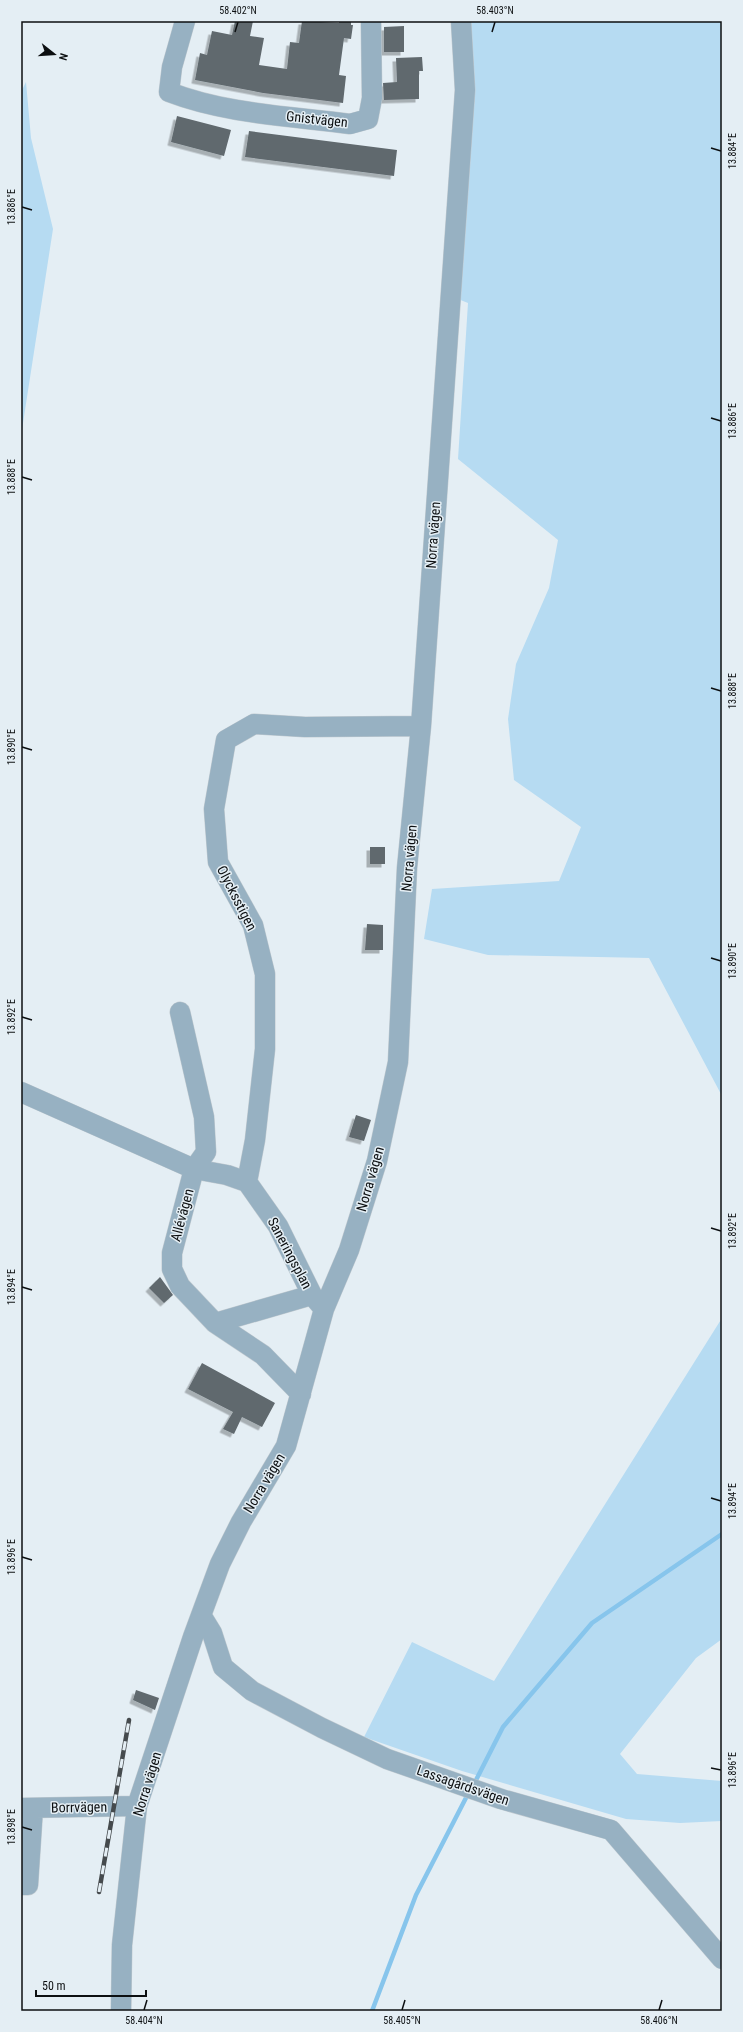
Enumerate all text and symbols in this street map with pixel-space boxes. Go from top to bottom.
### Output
text: 58.402°N [219,5,257,16]
text: 58.403°N [476,5,514,16]
north arrow [34,34,74,74]
text: N [56,52,70,62]
street label: Gnistvägen [286,108,348,130]
text: 13.884°E [727,133,738,169]
text: 13.886°E [6,189,17,225]
text: 13.886°E [727,403,738,439]
text: 13.888°E [6,459,17,495]
street label: Norra vägen [423,501,443,569]
text: 13.888°E [727,673,738,709]
text: 13.890°E [6,729,17,765]
street label: Norra vägen [398,824,420,892]
street label: Olycksstigen [214,863,260,933]
text: 13.890°E [727,943,738,979]
text: 13.892°E [6,999,17,1035]
street label: Norra vägen [353,1145,387,1213]
street label: Allévägen [167,1187,197,1243]
text: 13.892°E [727,1213,738,1249]
street label: Saneringsplan [265,1215,315,1291]
text: 13.894°E [6,1269,17,1305]
street label: Norra vägen [240,1450,288,1516]
text: 13.894°E [727,1483,738,1519]
text: 13.896°E [6,1539,17,1575]
street label: Norra vägen [130,1750,164,1818]
text: 13.896°E [727,1752,738,1788]
street label: Lassagårdsvägen [415,1762,511,1808]
street label: Borrvägen [51,1799,107,1815]
text: 13.898°E [6,1809,17,1845]
scale bar [36,1972,146,1998]
text: 50 m [42,1979,66,1993]
text: 58.404°N [125,2015,163,2026]
text: 58.405°N [383,2015,421,2026]
text: 58.406°N [640,2015,678,2026]

